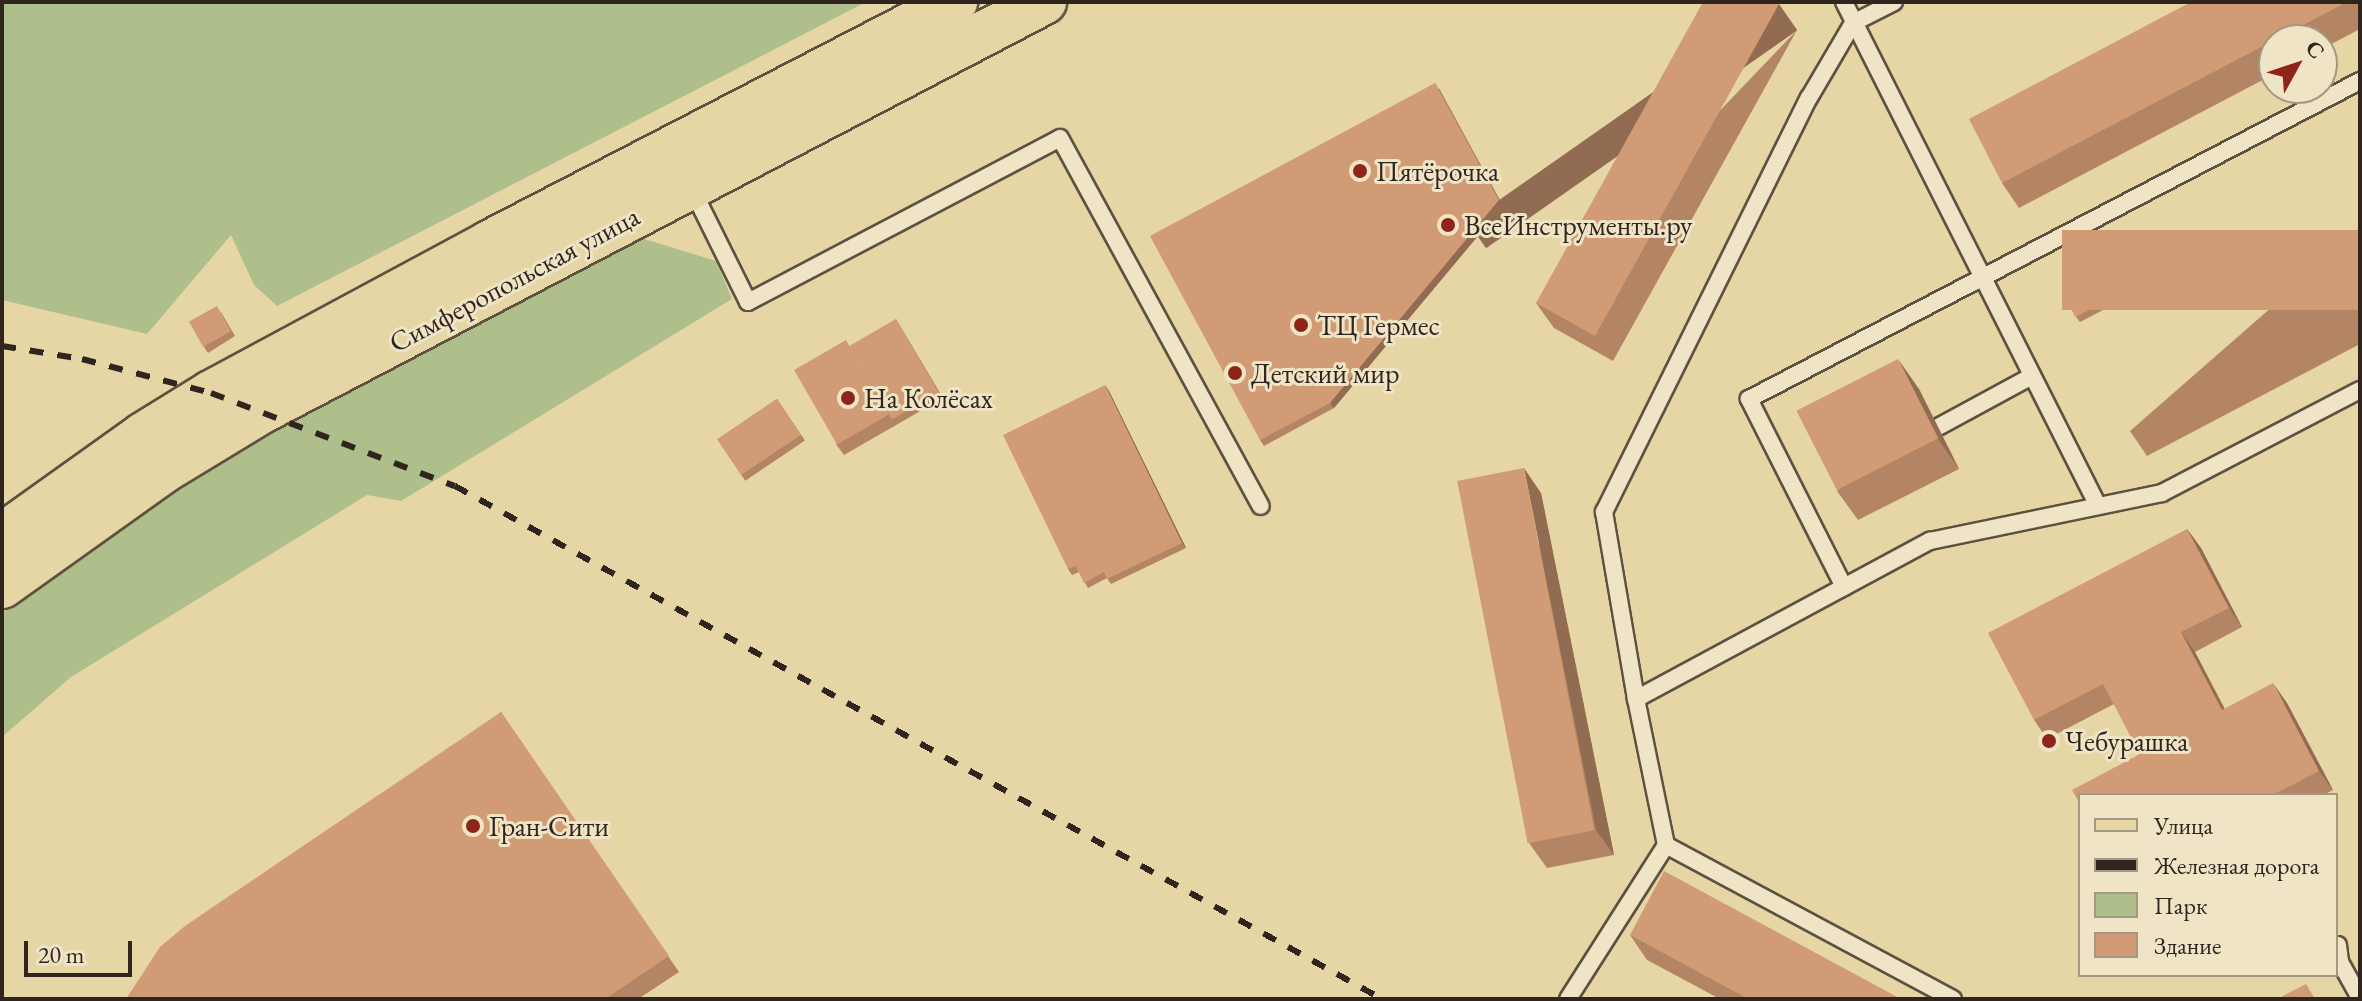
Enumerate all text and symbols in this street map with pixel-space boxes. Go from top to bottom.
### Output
north arrow [2258,24,2338,104]
text: С [2299,34,2331,65]
place label: Пятёрочка [1376,154,1499,188]
marker: Пятёрочка [1351,162,1369,180]
street label: Симферопольская улица [383,199,645,359]
place label: ВсеИнструменты.ру [1464,208,1692,242]
marker: ВсеИнструменты.ру [1439,216,1457,234]
place label: ТЦ Гермес [1317,308,1440,342]
marker: ТЦ Гермес [1292,316,1310,334]
place label: Детский мир [1251,356,1399,390]
marker: Детский мир [1226,364,1244,382]
place label: На Колёсах [864,381,993,415]
marker: На Колёсах [839,389,857,407]
place label: Чебурашка [2065,724,2188,758]
marker: Чебурашка [2040,732,2058,750]
legend [2078,793,2338,977]
place label: Гран-Сити [489,809,609,843]
text: Улица [2154,810,2213,841]
marker: Гран-Сити [464,817,482,835]
text: Железная дорога [2154,850,2319,881]
text: Парк [2154,890,2207,921]
scale bar [28,925,136,975]
text: Здание [2154,930,2221,961]
text: 20 m [38,939,85,970]

